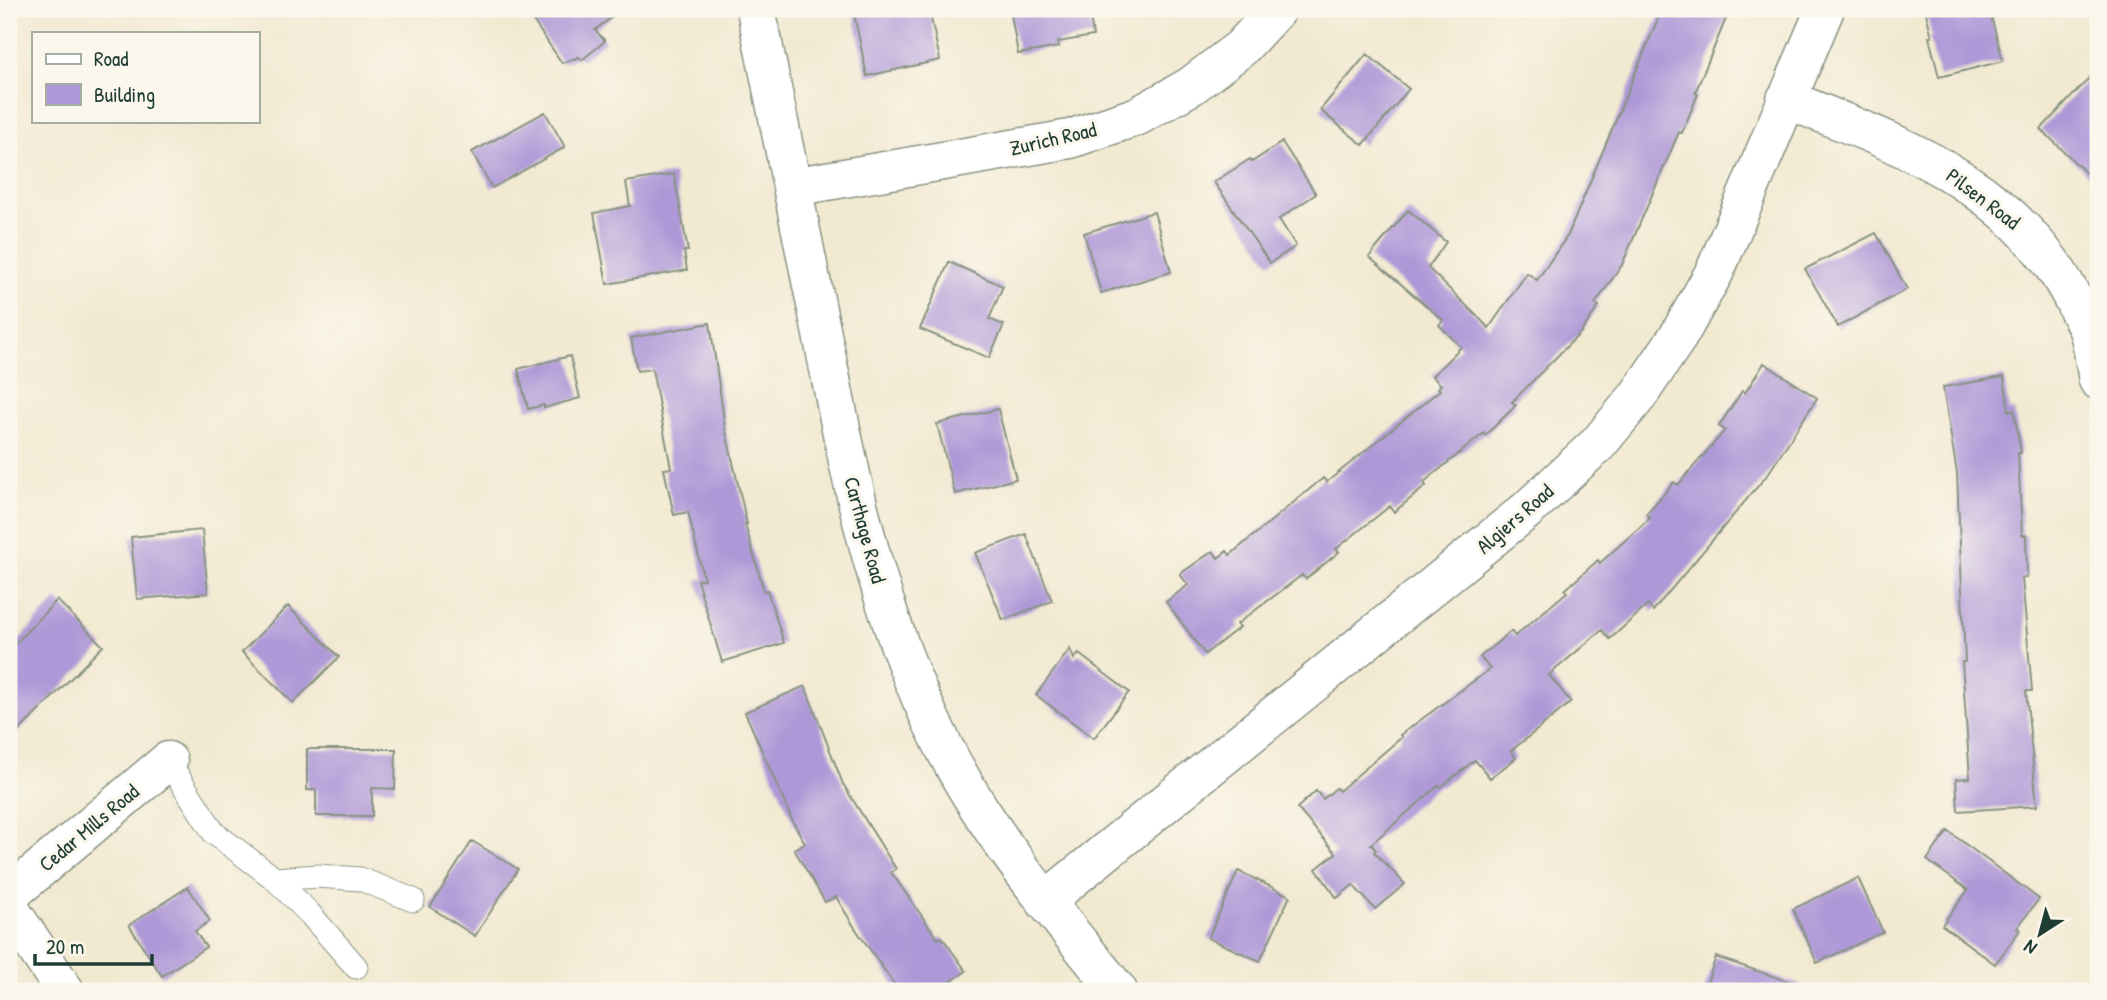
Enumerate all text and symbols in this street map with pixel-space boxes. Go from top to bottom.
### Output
legend [32,32,259,122]
text: Road [94,44,128,73]
text: Building [94,80,155,109]
street label: Zurich Road [1007,114,1099,163]
street label: Pilsen Road [1940,161,2026,236]
street label: Carthage Road [837,473,894,586]
street label: Algiers Road [1470,477,1560,560]
street label: Cedar Mills Road [32,777,145,878]
north arrow [2006,898,2076,968]
scale bar [35,923,152,967]
text: 20 m [46,932,84,961]
text: N [2018,934,2042,961]

